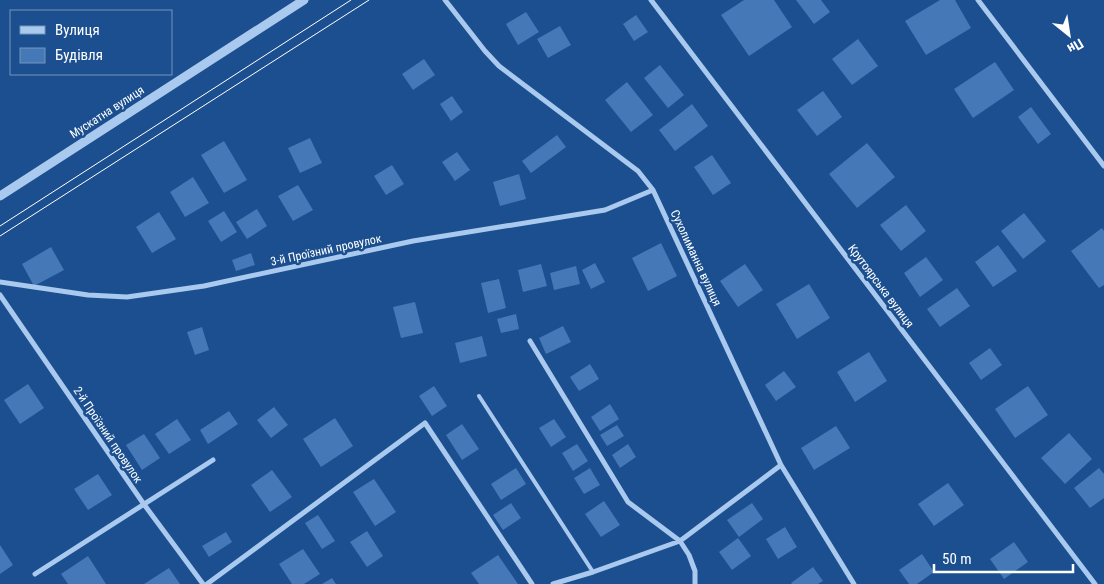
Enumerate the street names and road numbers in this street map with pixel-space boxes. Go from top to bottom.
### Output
street label: Мускатна вулиця [67,83,147,141]
street label: Сухолиманна вулиця [668,208,724,308]
street label: 3-й Проїзний провулок [269,231,383,269]
street label: Крутоярська вулиця [845,242,917,330]
street label: 2-й Проїзний провулок [71,384,146,486]

